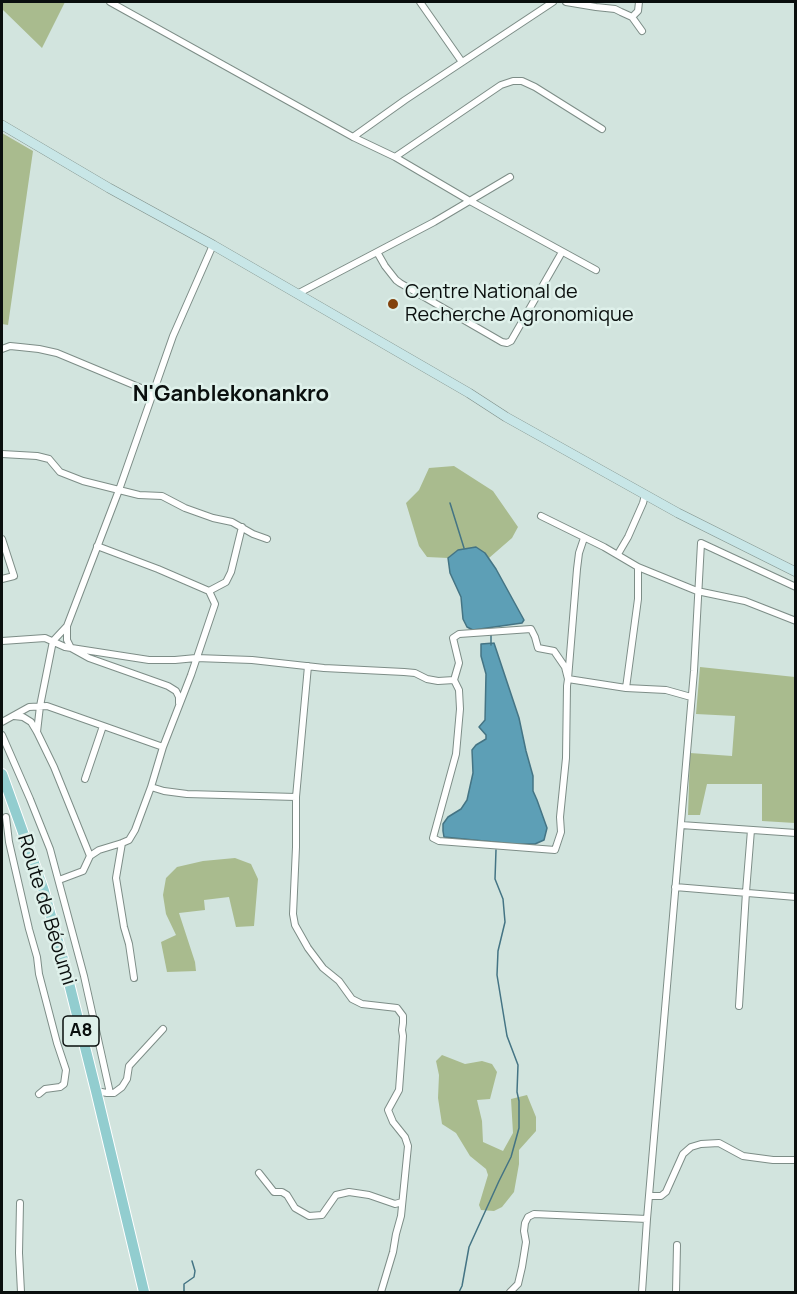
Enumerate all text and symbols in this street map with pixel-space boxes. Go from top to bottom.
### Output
place label: Centre National de Recherche Agronomique [405,280,634,327]
marker: Centre National de Recherche Agronomique [386,297,400,311]
district label: N'Ganblekonankro [133,382,329,408]
street label: Route de Béoumi [12,832,80,988]
road number: A8 [63,1016,99,1046]

